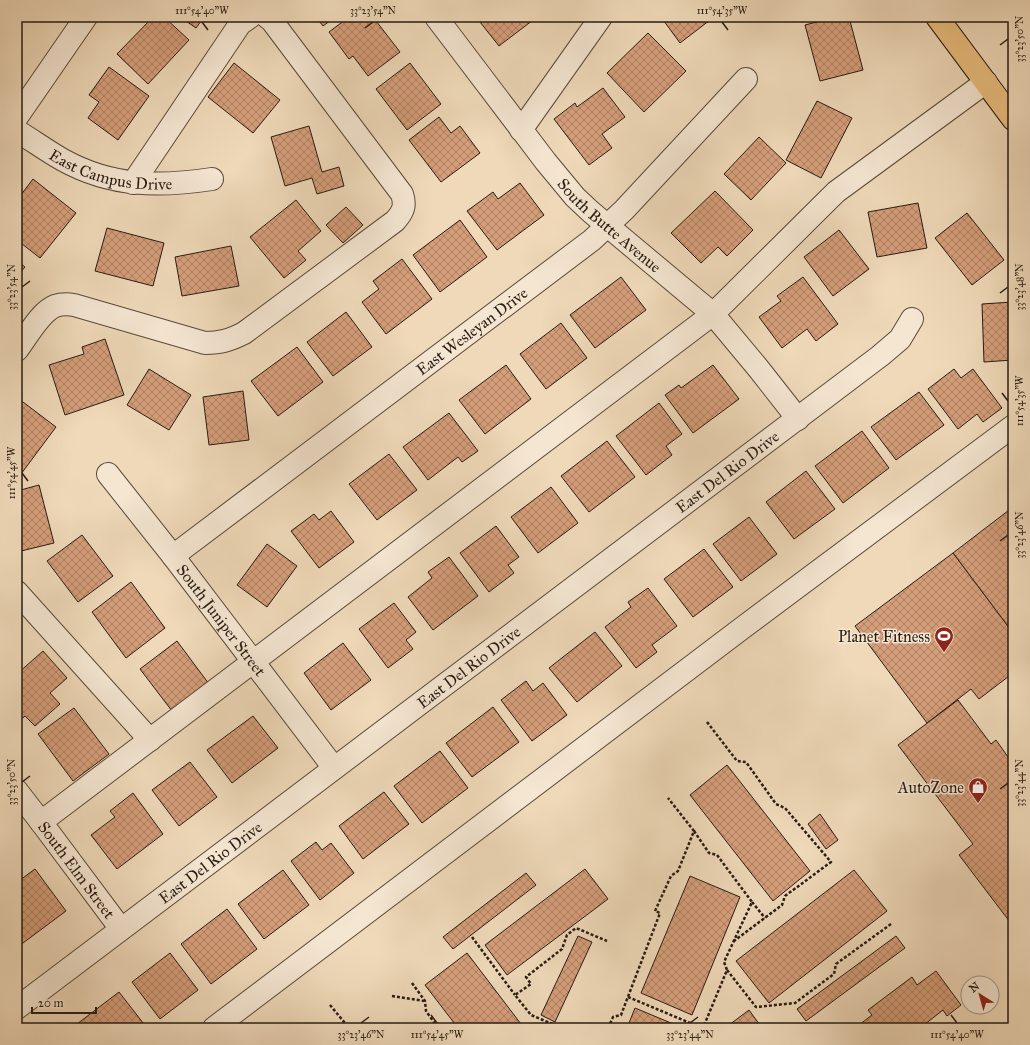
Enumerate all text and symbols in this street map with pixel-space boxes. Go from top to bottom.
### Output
text: 111°54'40"W [175,5,229,17]
text: 33°23'54"N [350,5,397,17]
text: 111°54'35"W [697,5,748,17]
text: 33°23'50"N [1014,15,1026,62]
street label: East Campus Drive [46,145,173,194]
street label: South Butte Avenue [553,175,665,277]
text: 33°23'54"N [6,263,18,310]
text: 33°23'48"N [1014,263,1026,311]
street label: East Wesleyan Drive [413,283,532,379]
text: 111°54'35"W [1014,375,1026,426]
street label: East Del Rio Drive [672,427,783,517]
text: 111°54'45"W [6,446,18,499]
text: 33°23'46"N [1014,511,1026,558]
street label: South Juniper Street [173,561,270,680]
street label: East Del Rio Drive [413,622,525,712]
sports icon: Planet Fitness [933,625,955,653]
place label: Planet Fitness [838,627,930,646]
text: 33°23'50"N [6,758,18,805]
text: 33°23'44"N [1014,759,1026,807]
shop icon: AutoZone [967,776,989,804]
place label: AutoZone [897,778,964,797]
street label: East Del Rio Drive [155,817,266,908]
street label: South Elm Street [34,818,119,923]
north arrow [960,975,1000,1015]
text: N [967,979,982,995]
scale bar [32,989,96,1015]
text: 20 m [38,996,64,1010]
text: 33°23'46"N [338,1029,385,1041]
text: 111°54'45"W [411,1029,464,1041]
text: 33°23'44"N [666,1029,714,1041]
text: 111°54'40"W [930,1029,984,1041]

